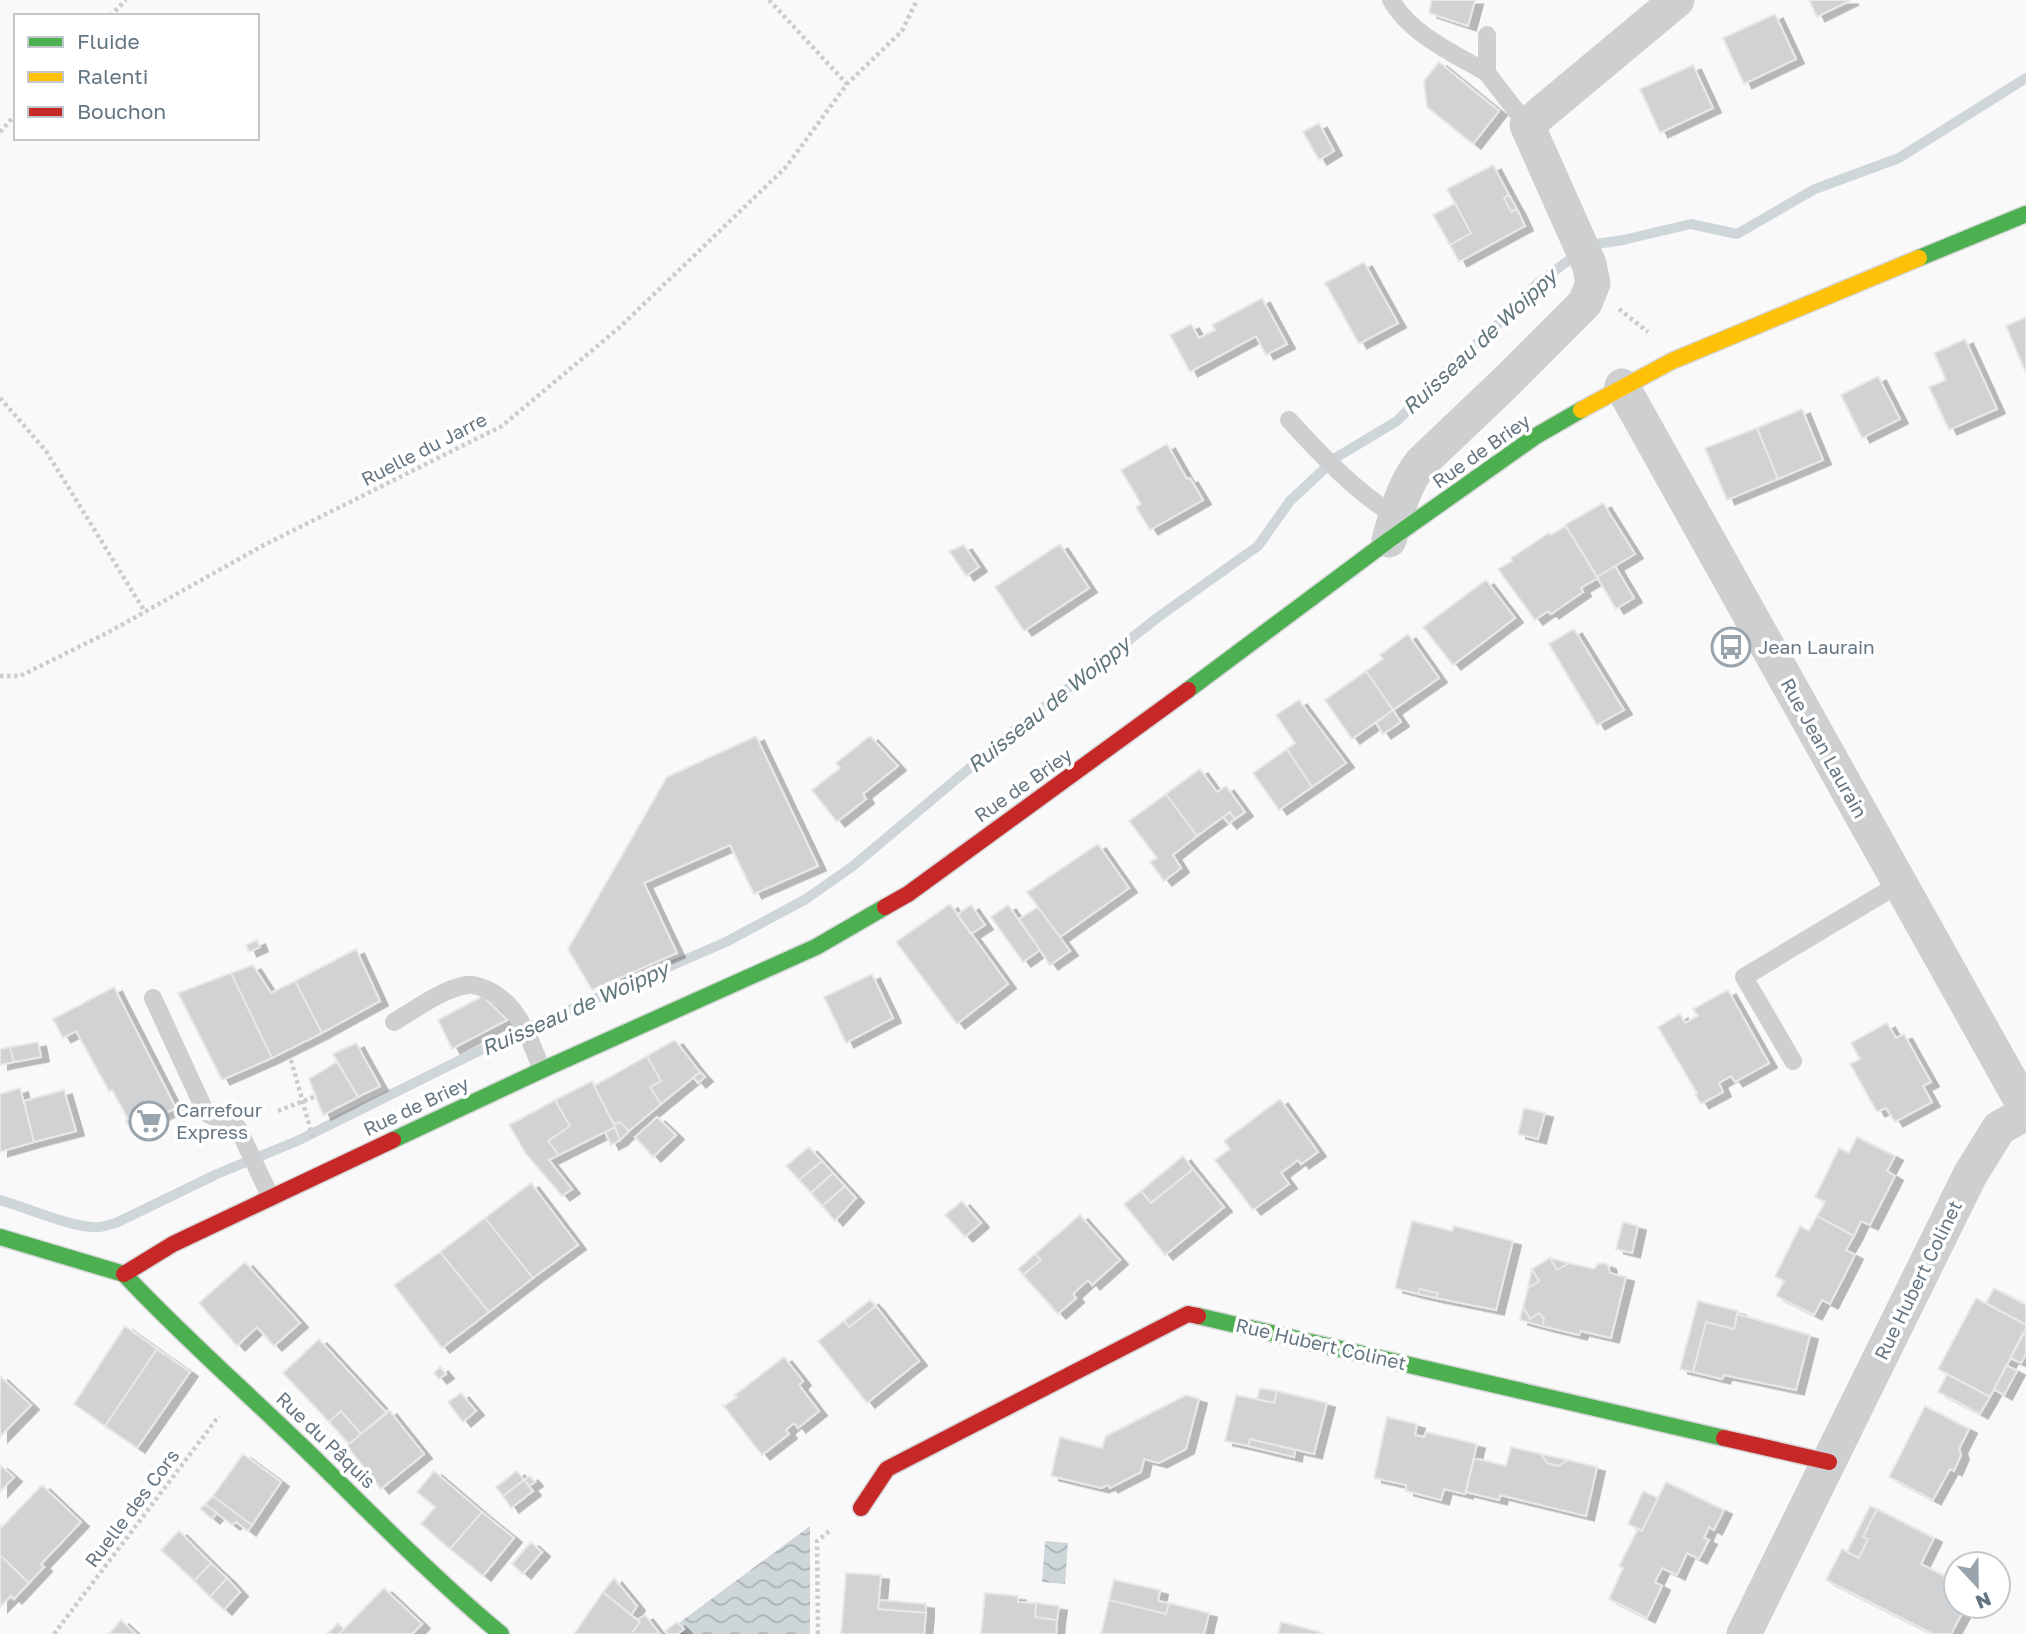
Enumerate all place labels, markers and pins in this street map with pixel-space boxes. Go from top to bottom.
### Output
bus stop icon: Jean Laurain [1710,626,1752,668]
place label: Jean Laurain [1758,635,1875,658]
place label: Carrefour Express [176,1098,263,1143]
supermarket icon: Carrefour Express [128,1100,170,1142]

